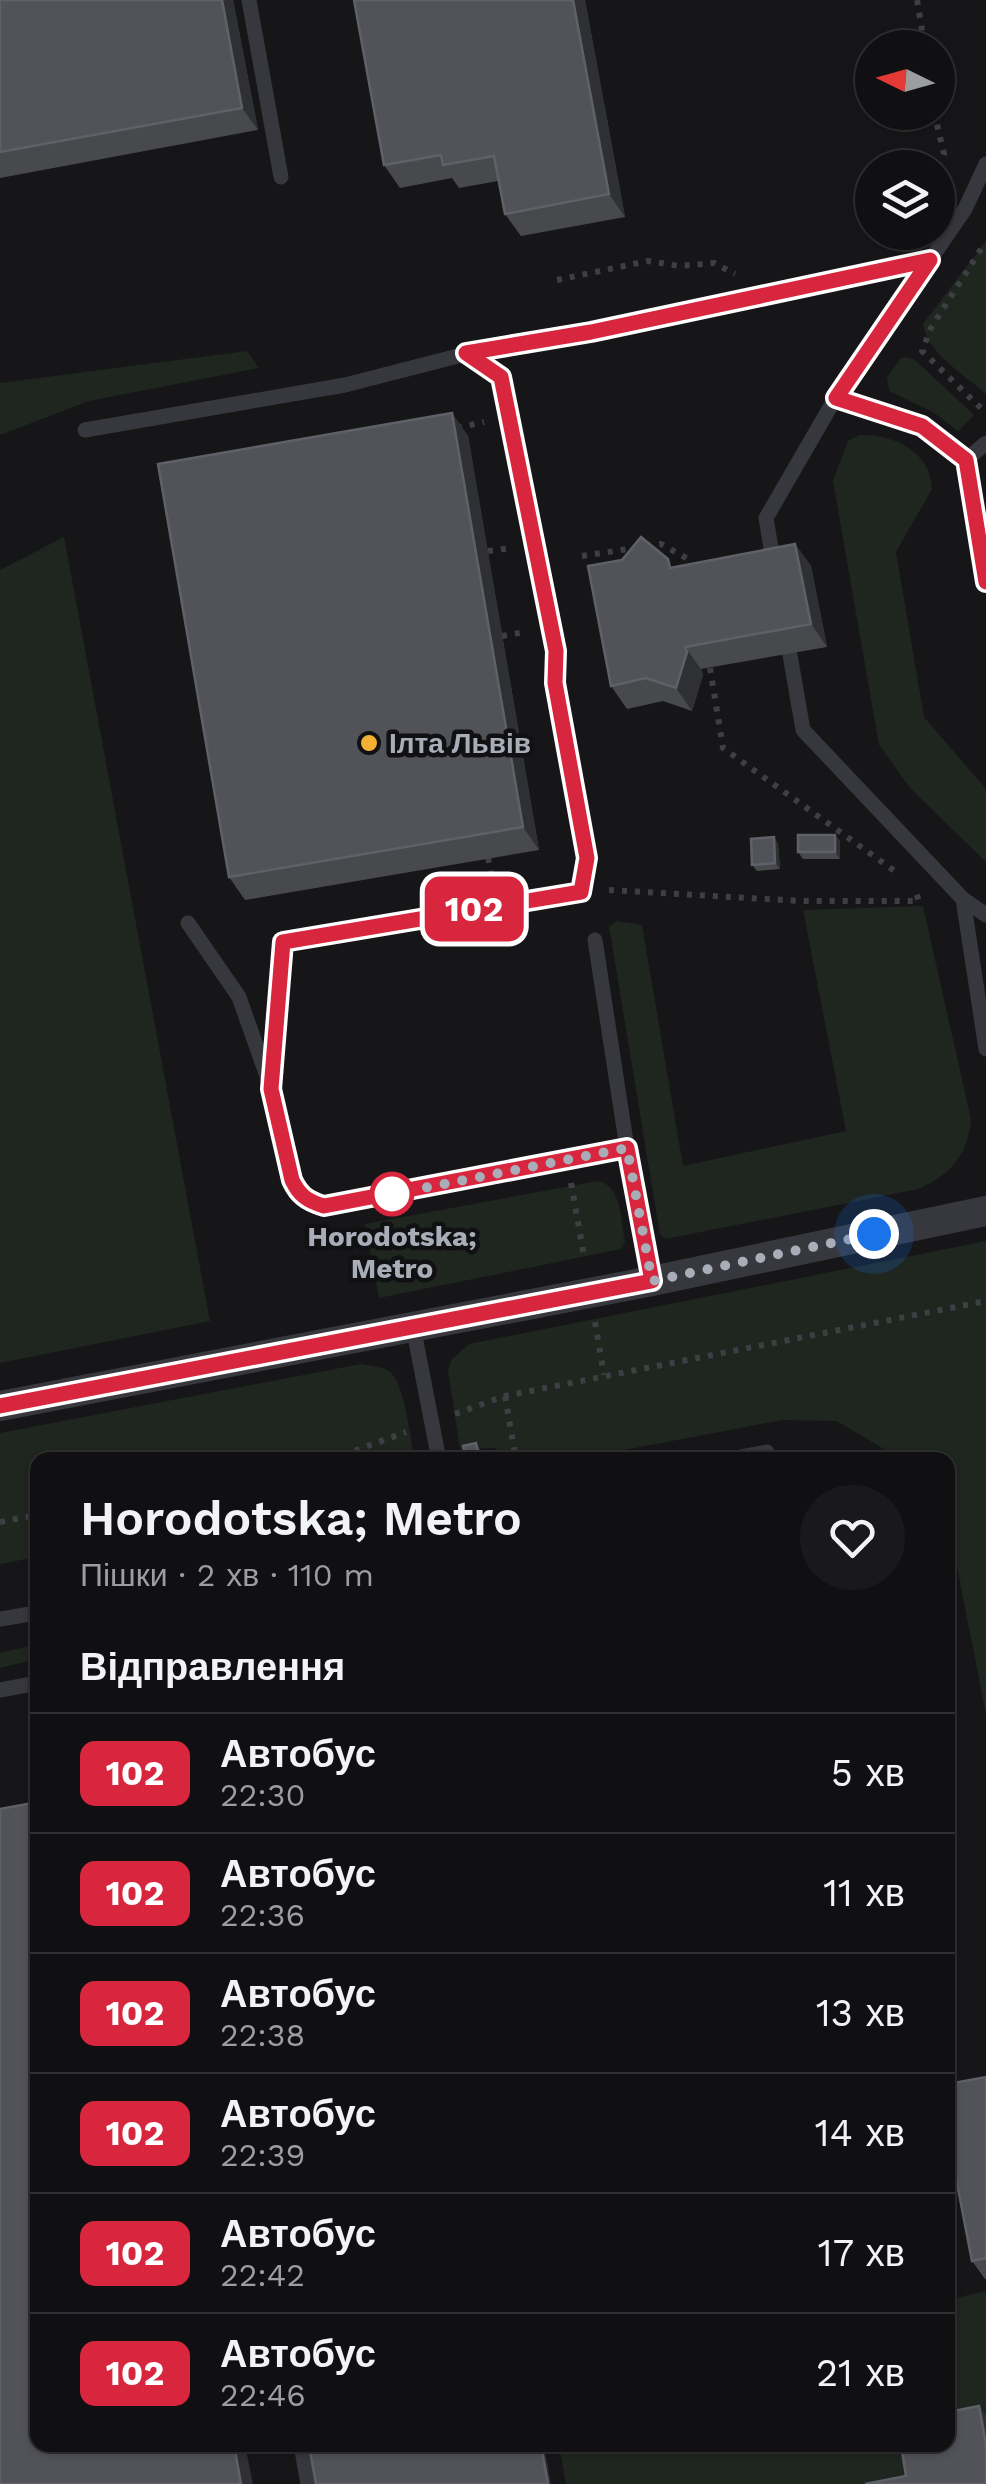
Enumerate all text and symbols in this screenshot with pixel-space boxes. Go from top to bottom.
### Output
north arrow [855,30,955,130]
map controls [855,30,955,250]
button: layers [855,150,955,250]
place label: Ілта Львів [389,727,531,760]
marker: Ілта Львів [358,732,380,754]
line badge: 102 [416,876,532,942]
text: 102 [445,888,503,930]
marker: Horodotska; Metro [371,1173,413,1215]
your location [849,1209,899,1259]
place label: Horodotska; Metro [307,1220,477,1285]
button: heart [800,1485,905,1590]
text: Horodotska; Metro [80,1490,522,1547]
text: Пішки · 2 хв · 110 m [80,1556,374,1594]
text: Відправлення [80,1645,345,1689]
text: Автобус [220,1732,376,1776]
text: 5 хв [831,1751,905,1795]
text: 102 [106,1752,164,1794]
text: 22:30 [220,1776,305,1814]
text: Автобус [220,1852,376,1896]
text: 11 хв [823,1871,905,1915]
text: 102 [106,1872,164,1914]
text: 22:36 [220,1896,305,1934]
text: Автобус [220,1972,376,2016]
text: 13 хв [816,1991,905,2035]
text: 102 [106,1992,164,2034]
text: 22:38 [220,2016,305,2054]
text: Автобус [220,2092,376,2136]
text: 14 хв [815,2111,905,2155]
text: 102 [106,2112,164,2154]
text: 22:39 [220,2136,305,2174]
text: Автобус [220,2212,376,2256]
text: 17 хв [818,2231,905,2275]
text: 102 [106,2232,164,2274]
text: 22:42 [220,2256,305,2294]
text: Автобус [220,2332,376,2376]
text: 21 хв [816,2351,905,2395]
text: 102 [106,2352,164,2394]
text: 22:46 [220,2376,306,2414]

